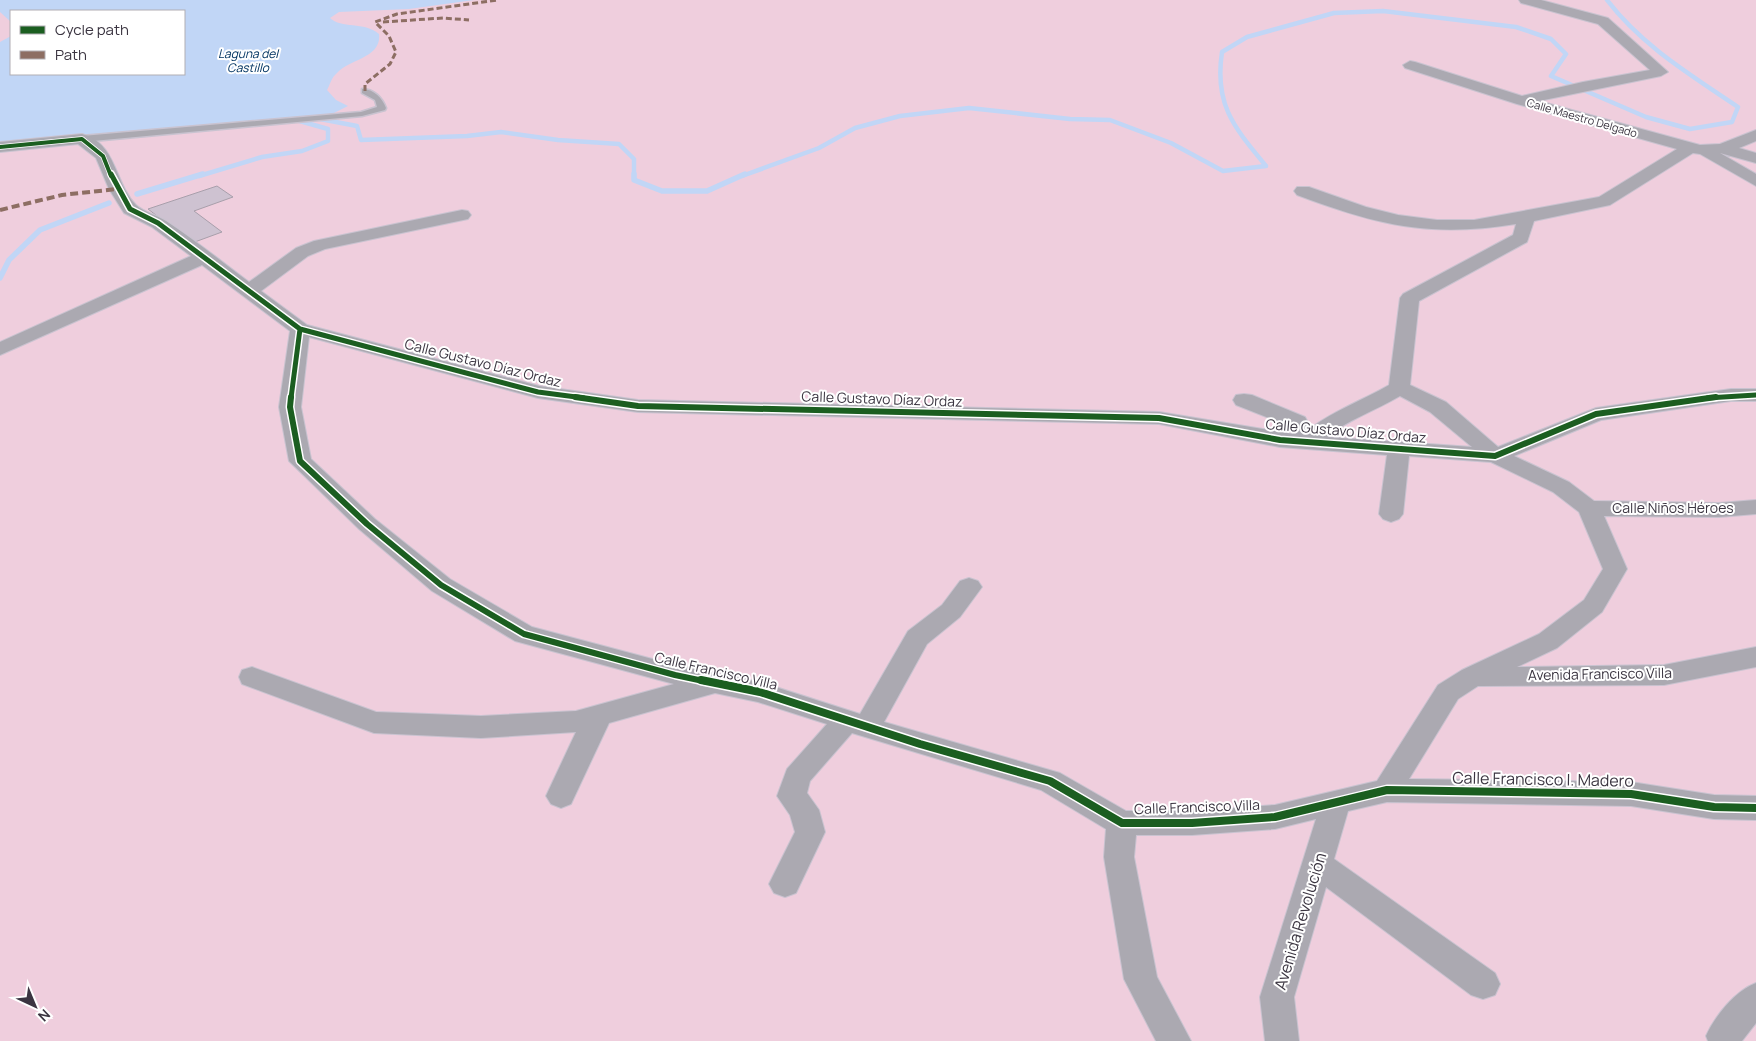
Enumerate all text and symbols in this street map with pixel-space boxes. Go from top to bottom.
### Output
legend [10,10,185,75]
text: Cycle path [55,19,129,40]
text: Path [55,44,87,65]
water label: Laguna del Castillo [218,45,280,76]
street label: Calle Maestro Delgado [1525,95,1640,141]
street label: Calle Gustavo Díaz Ordaz [403,334,564,391]
street label: Calle Gustavo Díaz Ordaz [801,386,963,411]
street label: Calle Gustavo Díaz Ordaz [1265,414,1427,447]
street label: Calle Niños Héroes [1612,498,1734,517]
street label: Calle Francisco Villa [653,647,779,694]
street label: Avenida Francisco Villa [1528,663,1672,684]
street label: Calle Francisco I. Madero [1452,766,1634,792]
street label: Calle Francisco Villa [1134,795,1260,818]
street label: Avenida Revolución [1269,850,1331,992]
north arrow [10,981,60,1031]
text: N [34,1005,55,1026]

